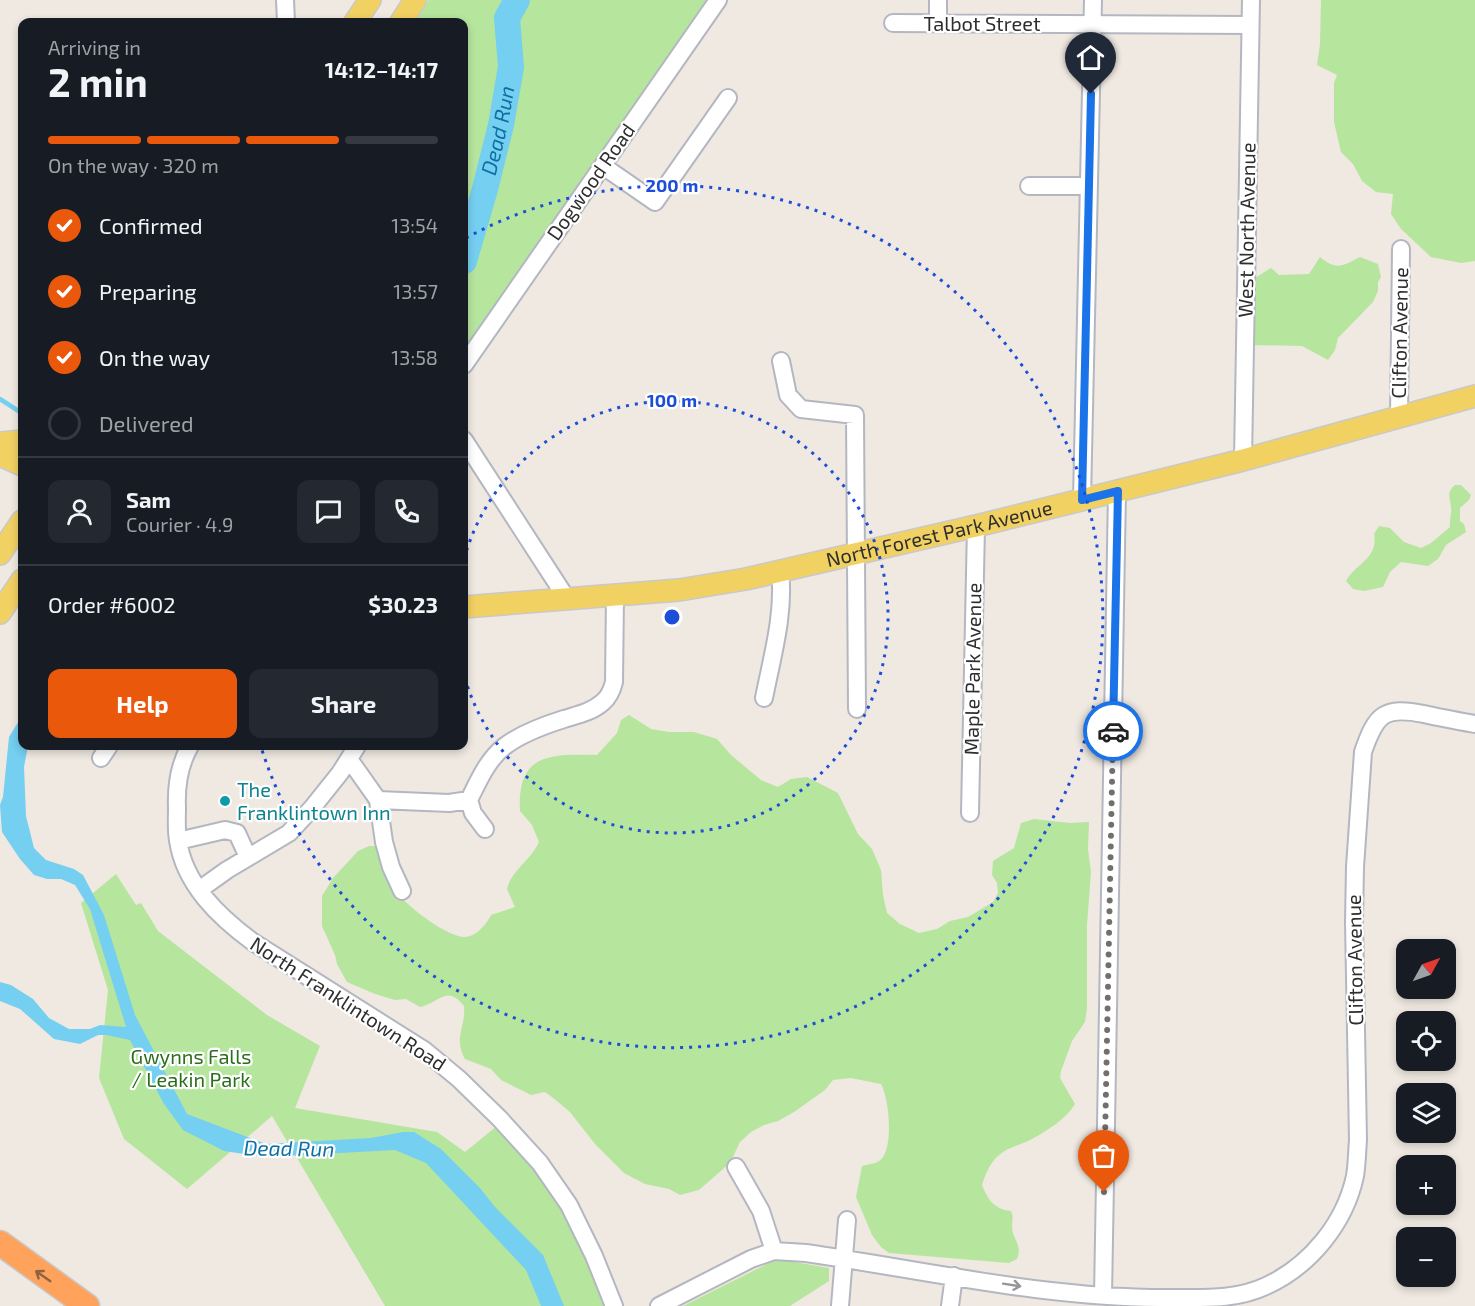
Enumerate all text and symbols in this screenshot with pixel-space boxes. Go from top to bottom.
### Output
street label: Talbot Street [923,11,1041,35]
pin [1065,32,1116,94]
text: Arriving in [48,35,141,59]
icon: home [1074,41,1107,74]
text: 14:12–14:17 [325,56,438,82]
text: 2 min [48,58,148,105]
water label: Dead Run [475,84,519,178]
street label: Dogwood Road [541,118,639,244]
street label: West North Avenue [1232,142,1260,318]
text: On the way · 320 m [48,153,219,177]
text: 200 m [646,174,698,196]
icon: check [48,209,81,242]
text: Confirmed [99,212,203,238]
text: 13:54 [391,213,438,237]
street label: Clifton Avenue [1386,267,1412,399]
icon: check [48,275,81,308]
text: Preparing [99,278,197,304]
text: 13:57 [393,279,438,303]
icon: check [48,341,81,374]
text: On the way [99,344,210,370]
text: 13:58 [391,345,438,369]
text: 100 m [647,389,697,411]
text: Delivered [99,410,194,436]
button: person [48,480,111,543]
button: chat [297,480,360,543]
button: phone [375,480,438,543]
text: Sam [126,486,171,512]
street label: North Forest Park Avenue [824,495,1055,571]
text: Courier · 4.9 [126,512,233,536]
street label: Maple Park Avenue [958,582,986,756]
text: Order #6002 [48,591,176,617]
text: $30.23 [368,591,438,617]
centre of rings [662,607,682,627]
button: Help [48,669,237,738]
button: Share [249,669,438,738]
courier [1083,701,1143,761]
icon: car [1097,715,1130,748]
place label: The Franklintown Inn [237,777,391,824]
marker: The Franklintown Inn [218,794,232,808]
street label: Clifton Avenue [1341,894,1367,1026]
street label: North Franklintown Road [246,931,451,1075]
north arrow [1396,939,1456,999]
map controls [1396,939,1456,1287]
button: locate [1396,1011,1456,1071]
park label: Gwynns Falls / Leakin Park [131,1044,251,1091]
button: layers [1396,1083,1456,1143]
pin [1078,1130,1129,1192]
water label: Dead Run [243,1134,335,1161]
icon: bag [1087,1139,1120,1172]
button: + [1396,1155,1456,1215]
button: − [1396,1227,1456,1287]
one-way arrow [35,1270,52,1282]
one-way arrow [1002,1280,1021,1291]

